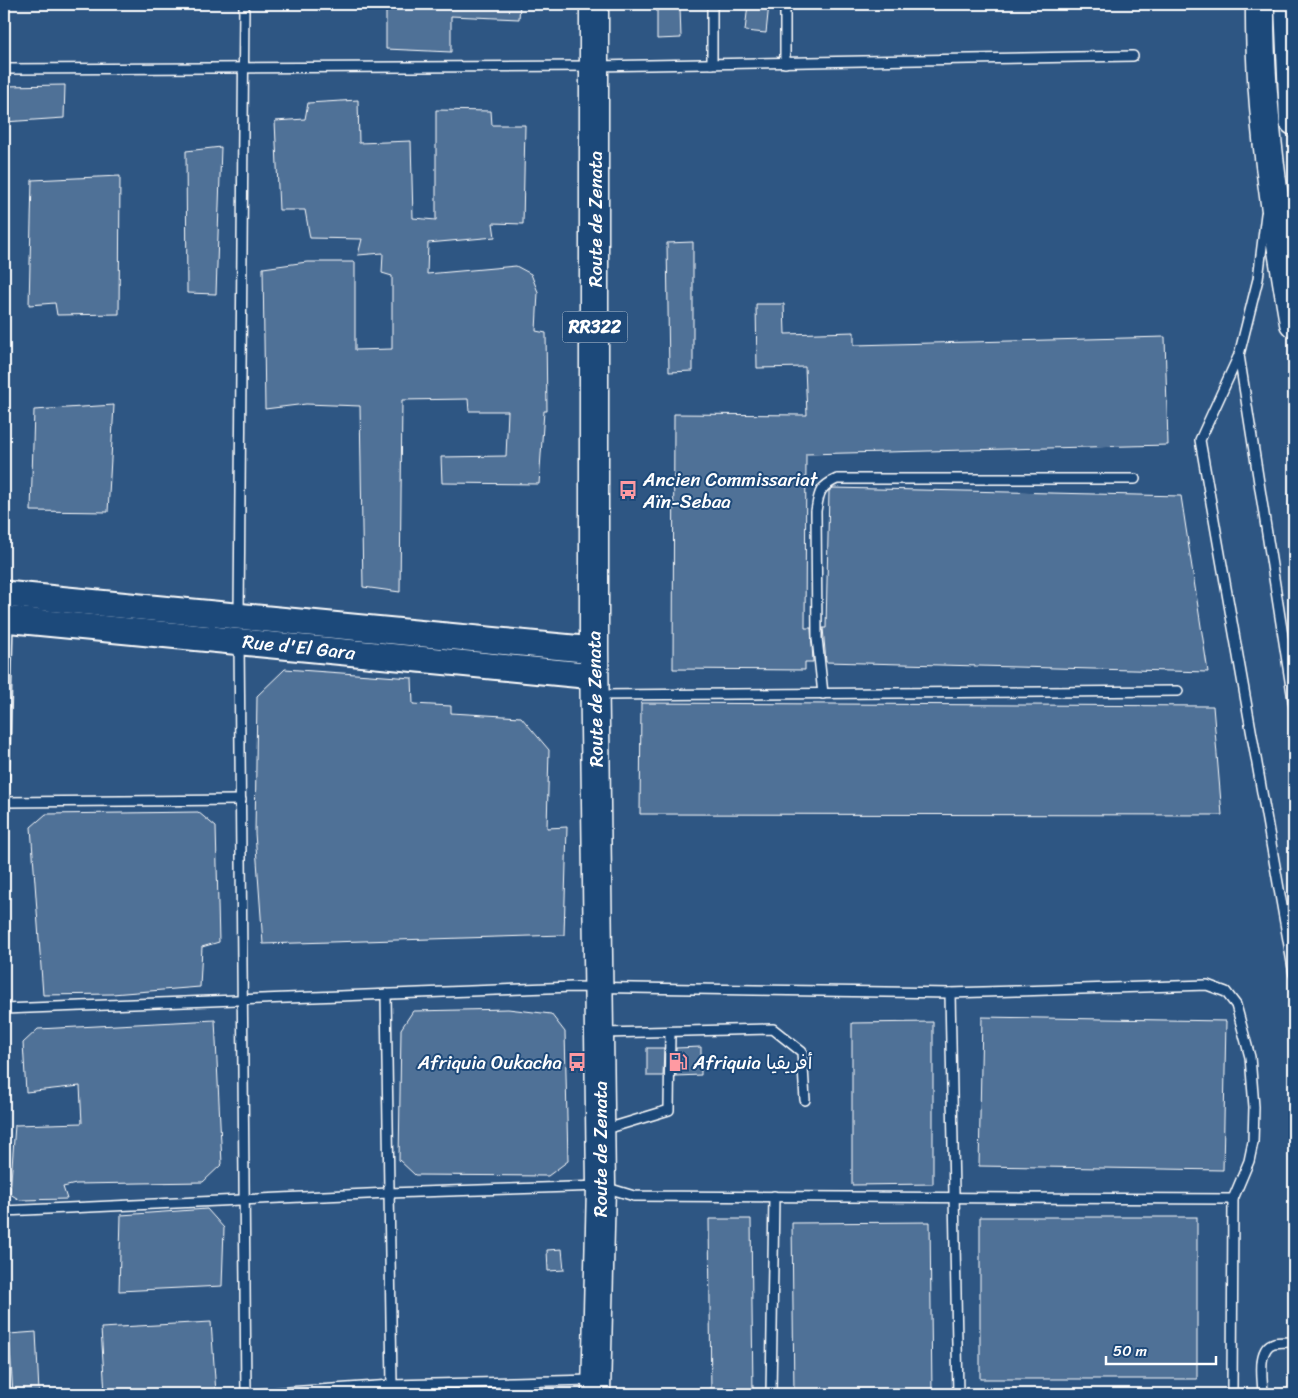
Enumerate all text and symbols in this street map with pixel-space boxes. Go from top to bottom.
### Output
street label: Route de Zenata [579,150,612,287]
road number: RR322 [562,312,628,342]
place label: Ancien Commissariat Aïn-Sebaa [642,463,819,518]
bus stop icon: Ancien Commissariat Aïn-Sebaa [617,479,639,501]
street label: Rue d'El Gara [241,625,357,669]
street label: Route de Zenata [577,630,613,767]
place label: Afriquia Oukacha [417,1046,562,1079]
place label: Afriquia أفريقيا [692,1046,813,1079]
bus stop icon: Afriquia Oukacha [566,1051,588,1073]
fuel station icon: Afriquia أفريقيا [667,1051,689,1073]
street label: Route de Zenata [584,1080,617,1217]
scale bar [1106,1333,1216,1365]
text: 50 m [1113,1338,1148,1364]

